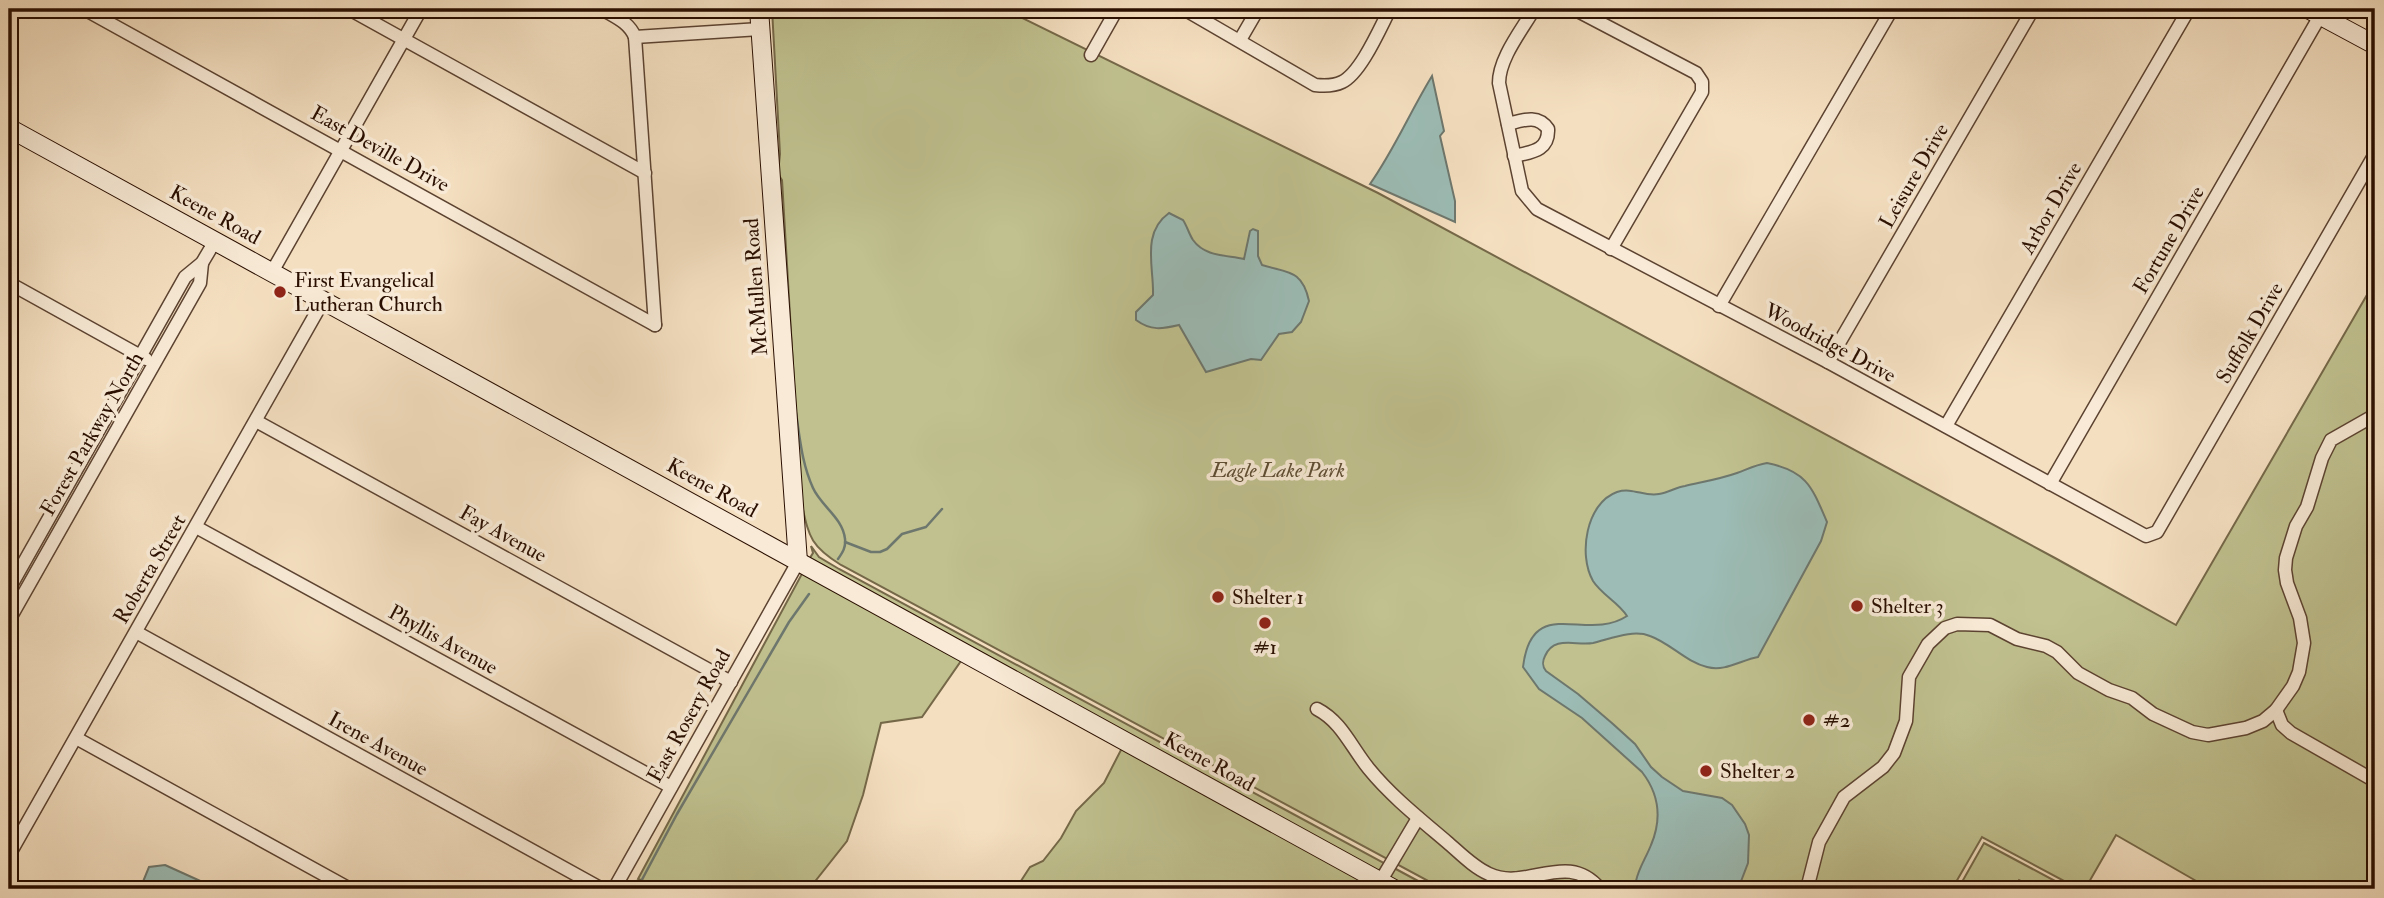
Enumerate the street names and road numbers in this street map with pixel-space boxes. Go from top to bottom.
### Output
street label: East Deville Drive [306,100,454,198]
street label: Leisure Drive [1873,119,1955,233]
street label: Arbor Drive [2013,157,2088,260]
street label: Keene Road [165,179,266,251]
street label: Fortune Drive [2127,181,2211,299]
street label: McMullen Road [738,217,774,357]
street label: Suffolk Drive [2210,277,2290,388]
street label: Woodridge Drive [1759,297,1901,389]
street label: Forest Parkway North [34,347,150,521]
street label: Keene Road [662,452,763,524]
street label: Fay Avenue [455,499,551,569]
street label: Roberta Street [108,509,192,629]
street label: Phyllis Avenue [384,599,503,681]
street label: East Rosery Road [641,644,737,787]
street label: Irene Avenue [323,706,433,783]
street label: Keene Road [1159,726,1260,798]

